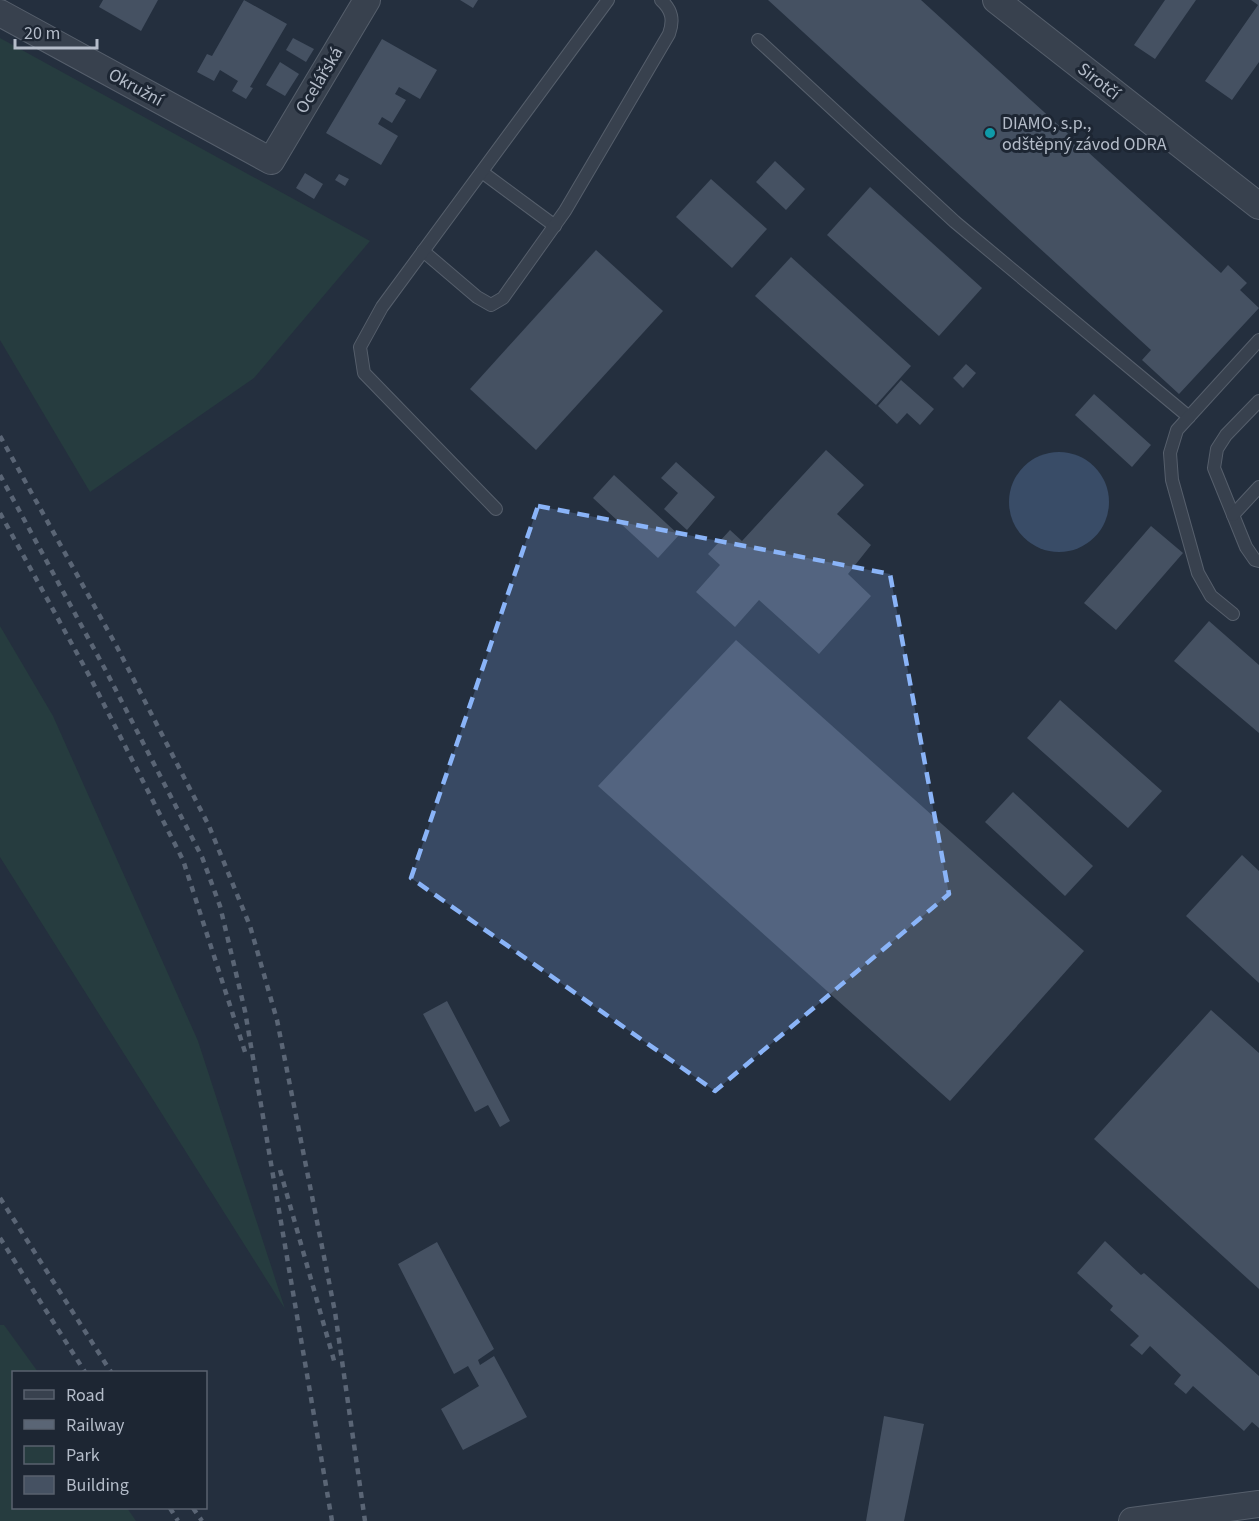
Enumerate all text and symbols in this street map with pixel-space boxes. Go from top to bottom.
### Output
scale bar [15,12,98,50]
text: 20 m [24,21,60,46]
street label: Ocelářská [290,42,349,118]
street label: Sirotčí [1072,57,1126,106]
street label: Okružní [104,62,168,113]
place label: DIAMO, s.p., odštěpný závod ODRA [1002,111,1167,157]
marker: DIAMO, s.p., odštěpný závod ODRA [983,126,997,140]
legend [12,1371,207,1509]
text: Road [66,1383,105,1408]
text: Railway [66,1413,125,1438]
text: Park [66,1443,100,1468]
text: Building [66,1473,129,1498]

